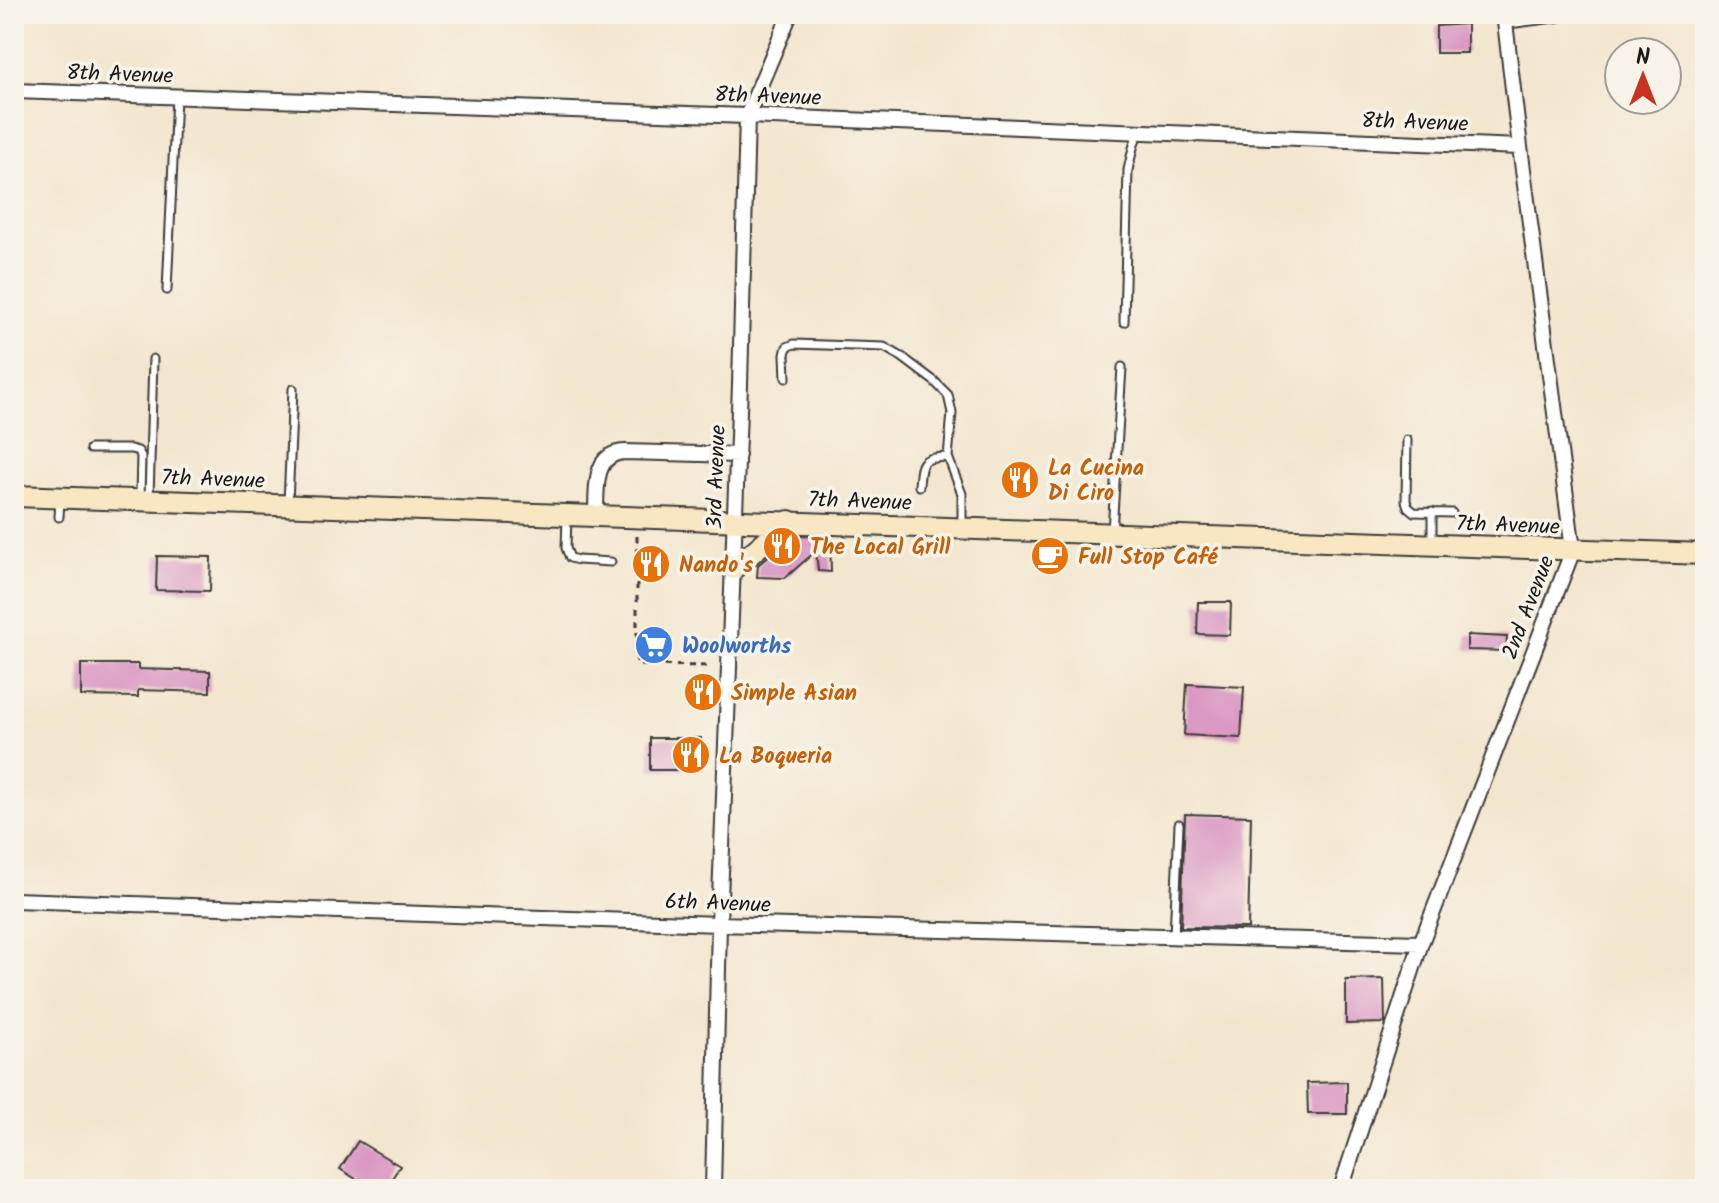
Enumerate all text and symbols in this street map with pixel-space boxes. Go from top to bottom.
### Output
north arrow [1603,36,1683,116]
text: N [1636,41,1650,76]
street label: 8th Avenue [66,56,174,95]
street label: 8th Avenue [714,78,822,117]
street label: 8th Avenue [1361,104,1469,143]
street label: 3rd Avenue [698,424,737,530]
place label: La Cucina Di Ciro [1048,452,1144,512]
restaurant icon: La Cucina Di Ciro [999,459,1041,501]
street label: 7th Avenue [160,461,266,500]
street label: 7th Avenue [807,483,913,522]
street label: 7th Avenue [1455,507,1561,546]
restaurant icon: The Local Grill [761,525,803,567]
place label: The Local Grill [810,531,951,566]
cafe icon: Full Stop Café [1029,535,1071,577]
place label: Full Stop Café [1078,541,1219,576]
restaurant icon: Nando's [630,543,672,585]
place label: Nando's [679,549,754,584]
street label: 2nd Avenue [1493,551,1565,665]
supermarket icon: Woolworths [633,624,675,666]
place label: Woolworths [682,630,792,665]
restaurant icon: Simple Asian [682,671,724,713]
place label: Simple Asian [731,677,857,712]
restaurant icon: La Boqueria [670,734,712,776]
place label: La Boqueria [719,740,832,775]
street label: 6th Avenue [664,885,772,924]

